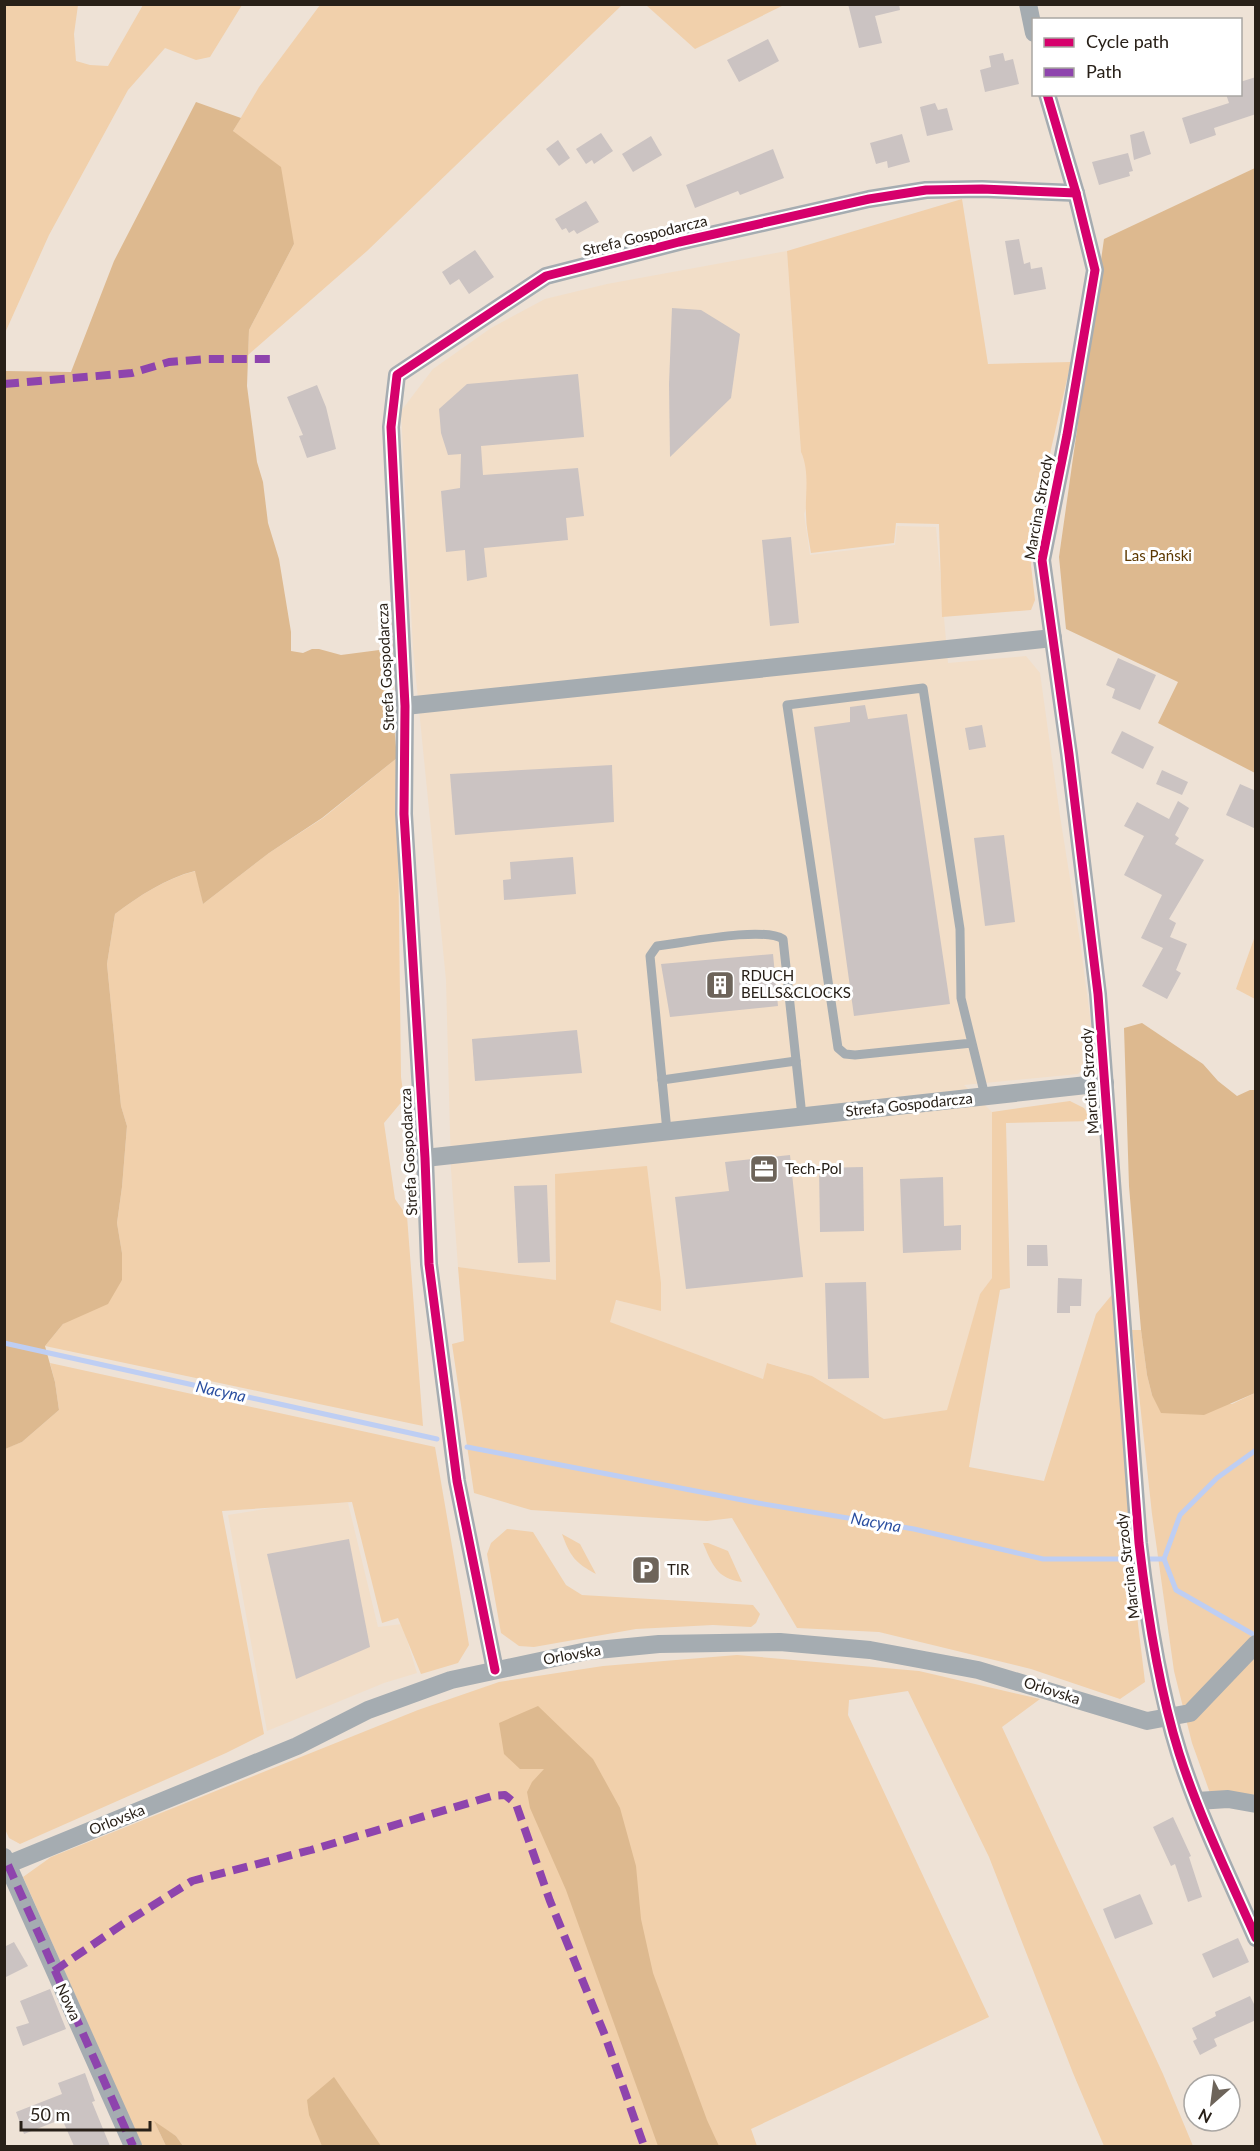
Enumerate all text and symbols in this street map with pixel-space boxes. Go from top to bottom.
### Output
legend [1032,18,1242,96]
text: Cycle path [1086,30,1169,52]
text: Path [1086,60,1122,82]
street label: Strefa Gospodarcza [581,211,709,259]
street label: Marcina Strzody [1020,452,1056,561]
park label: Las Pański [1124,546,1192,564]
street label: Strefa Gospodarcza [373,603,397,731]
place label: RDUCH BELLS&CLOCKS [741,966,851,1001]
building icon: RDUCH BELLS&CLOCKS [704,969,736,1001]
street label: Marcina Strzody [1076,1027,1102,1135]
street label: Strefa Gospodarcza [396,1088,420,1216]
street label: Strefa Gospodarcza [844,1088,973,1120]
office icon: Tech-Pol [748,1153,780,1185]
place label: Tech-Pol [785,1159,842,1177]
water label: Nacyna [194,1376,248,1405]
water label: Nacyna [849,1508,903,1535]
street label: Marcina Strzody [1112,1512,1142,1620]
parking icon: TIR [630,1554,662,1586]
place label: TIR [667,1560,690,1578]
street label: Orlovska [542,1640,602,1668]
street label: Orlovska [1022,1672,1083,1708]
street label: Orlovska [86,1800,147,1838]
street label: Nowa [53,1980,85,2023]
north arrow [1182,2073,1242,2133]
scale bar [21,2094,150,2132]
text: 50 m [30,2103,70,2125]
text: N [1195,2105,1215,2128]

